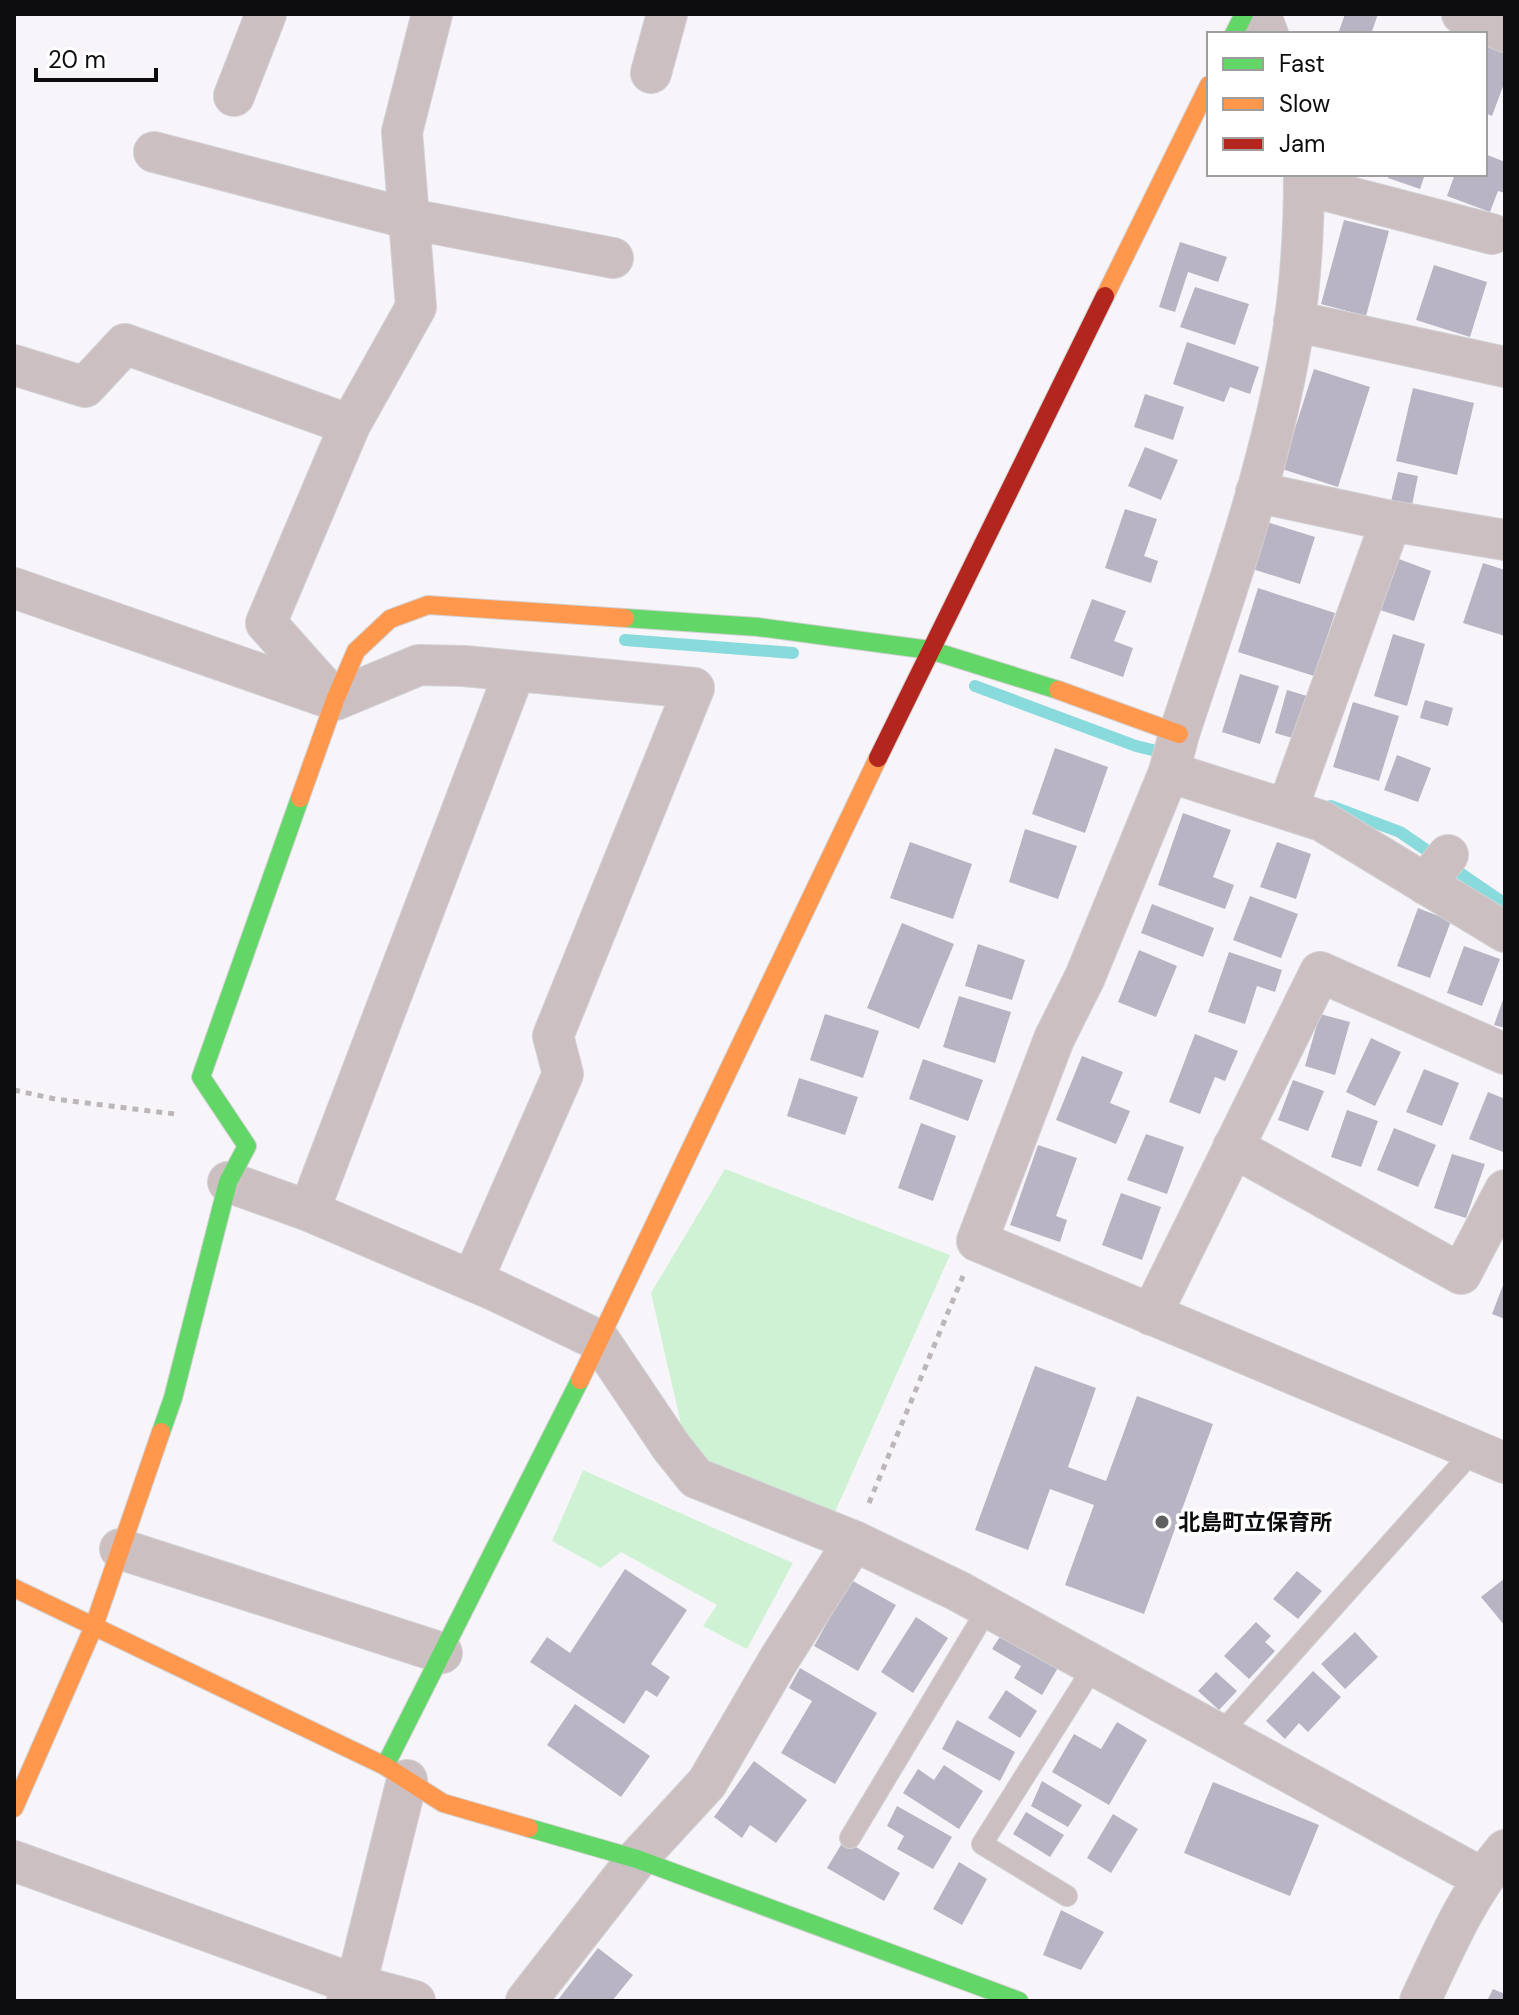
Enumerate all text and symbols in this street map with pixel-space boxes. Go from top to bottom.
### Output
scale bar [36,32,156,82]
legend [1207,32,1487,176]
text: 20 m [48,44,106,75]
text: Fast [1279,48,1325,79]
text: Slow [1279,88,1330,119]
text: Jam [1279,128,1325,159]
place label: 北島町立保育所 [1178,1508,1332,1537]
marker: 北島町立保育所 [1153,1513,1171,1531]

